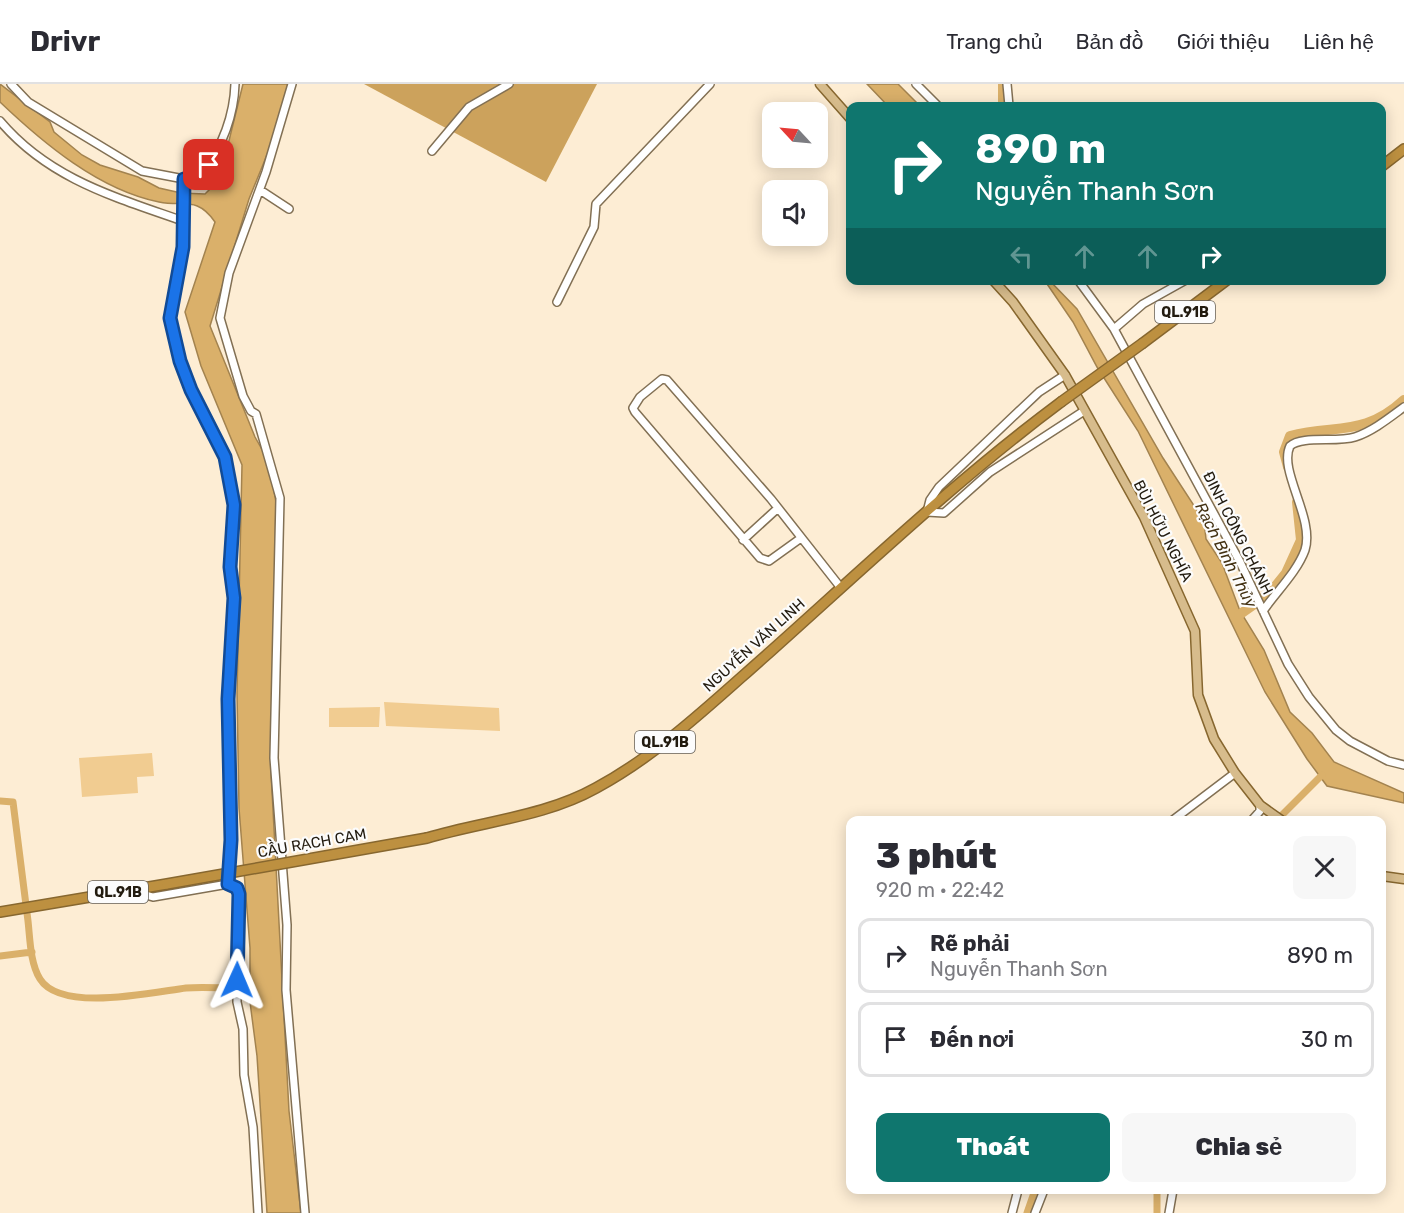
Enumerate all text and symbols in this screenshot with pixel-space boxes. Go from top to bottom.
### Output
text: Drivr [30,25,100,58]
text: Trang chủ [946,29,1043,54]
text: Bản đồ [1076,29,1144,54]
text: Giới thiệu [1177,29,1270,54]
text: Liên hệ [1303,29,1374,54]
north arrow [762,102,828,168]
map controls [762,102,828,246]
text: 890 m [975,124,1106,174]
icon: right [876,126,954,204]
pin [183,139,234,190]
icon: arrive [192,148,225,181]
text: Nguyễn Thanh Sơn [975,175,1215,207]
button: sound [762,180,828,246]
icon: left [1005,240,1038,273]
icon: ahead [1068,240,1101,273]
icon: ahead [1131,240,1164,273]
icon: right [1194,240,1227,273]
road number: QL.91B [1155,301,1215,323]
street label: ĐINH CÔNG CHÁNH [1199,468,1277,598]
street label: BÙI HỮU NGHĨA [1130,477,1196,585]
water label: Rạch Bình Thủy [1191,499,1261,612]
street label: NGUYỄN VĂN LINH [698,593,809,695]
road number: QL.91B [635,731,695,753]
street label: CẦU RẠCH CAM [256,823,368,861]
text: 3 phút [876,834,997,877]
button: close [1293,836,1356,899]
text: 920 m · 22:42 [876,878,1004,902]
road number: QL.91B [88,881,148,903]
text: Rẽ phải [930,930,1010,957]
icon: right [879,939,912,972]
text: 890 m [1287,942,1353,969]
position arrow [205,948,269,1012]
text: Nguyễn Thanh Sơn [930,957,1108,981]
icon: arrive [879,1023,912,1056]
text: Đến nơi [930,1026,1014,1053]
text: 30 m [1301,1026,1353,1053]
button: Thoát [876,1113,1110,1182]
button: Chia sẻ [1122,1113,1356,1182]

